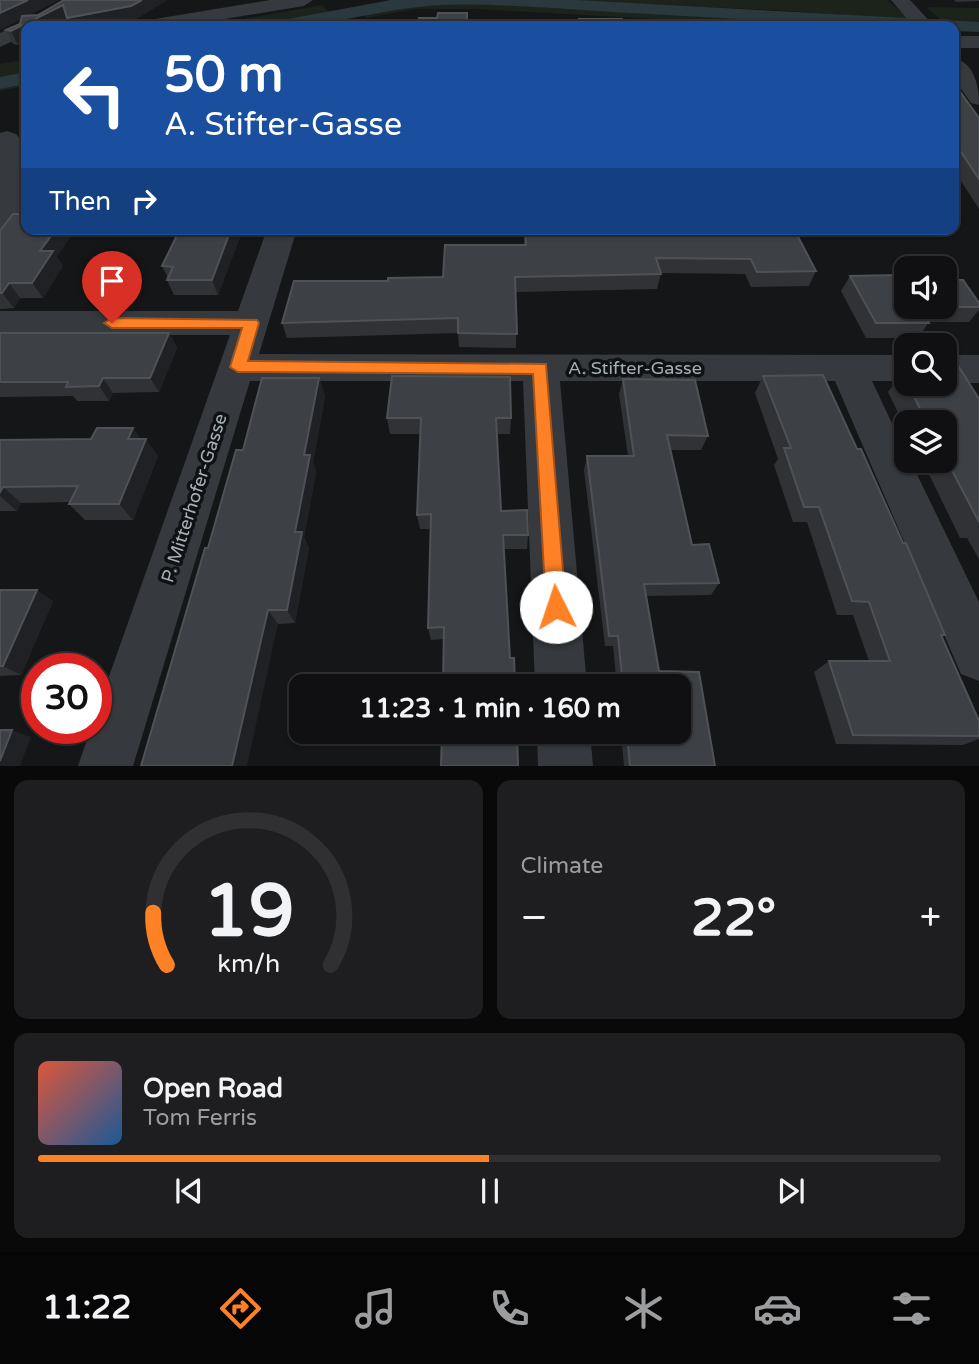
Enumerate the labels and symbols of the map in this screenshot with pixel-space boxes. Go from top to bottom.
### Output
pin [82,251,142,323]
street label: A. Stifter-Gasse [568,357,702,379]
street label: P. Mitterhofer-Gasse [156,411,232,585]
position arrow [519,570,593,644]
speed limit sign: 30 [21,653,112,744]

